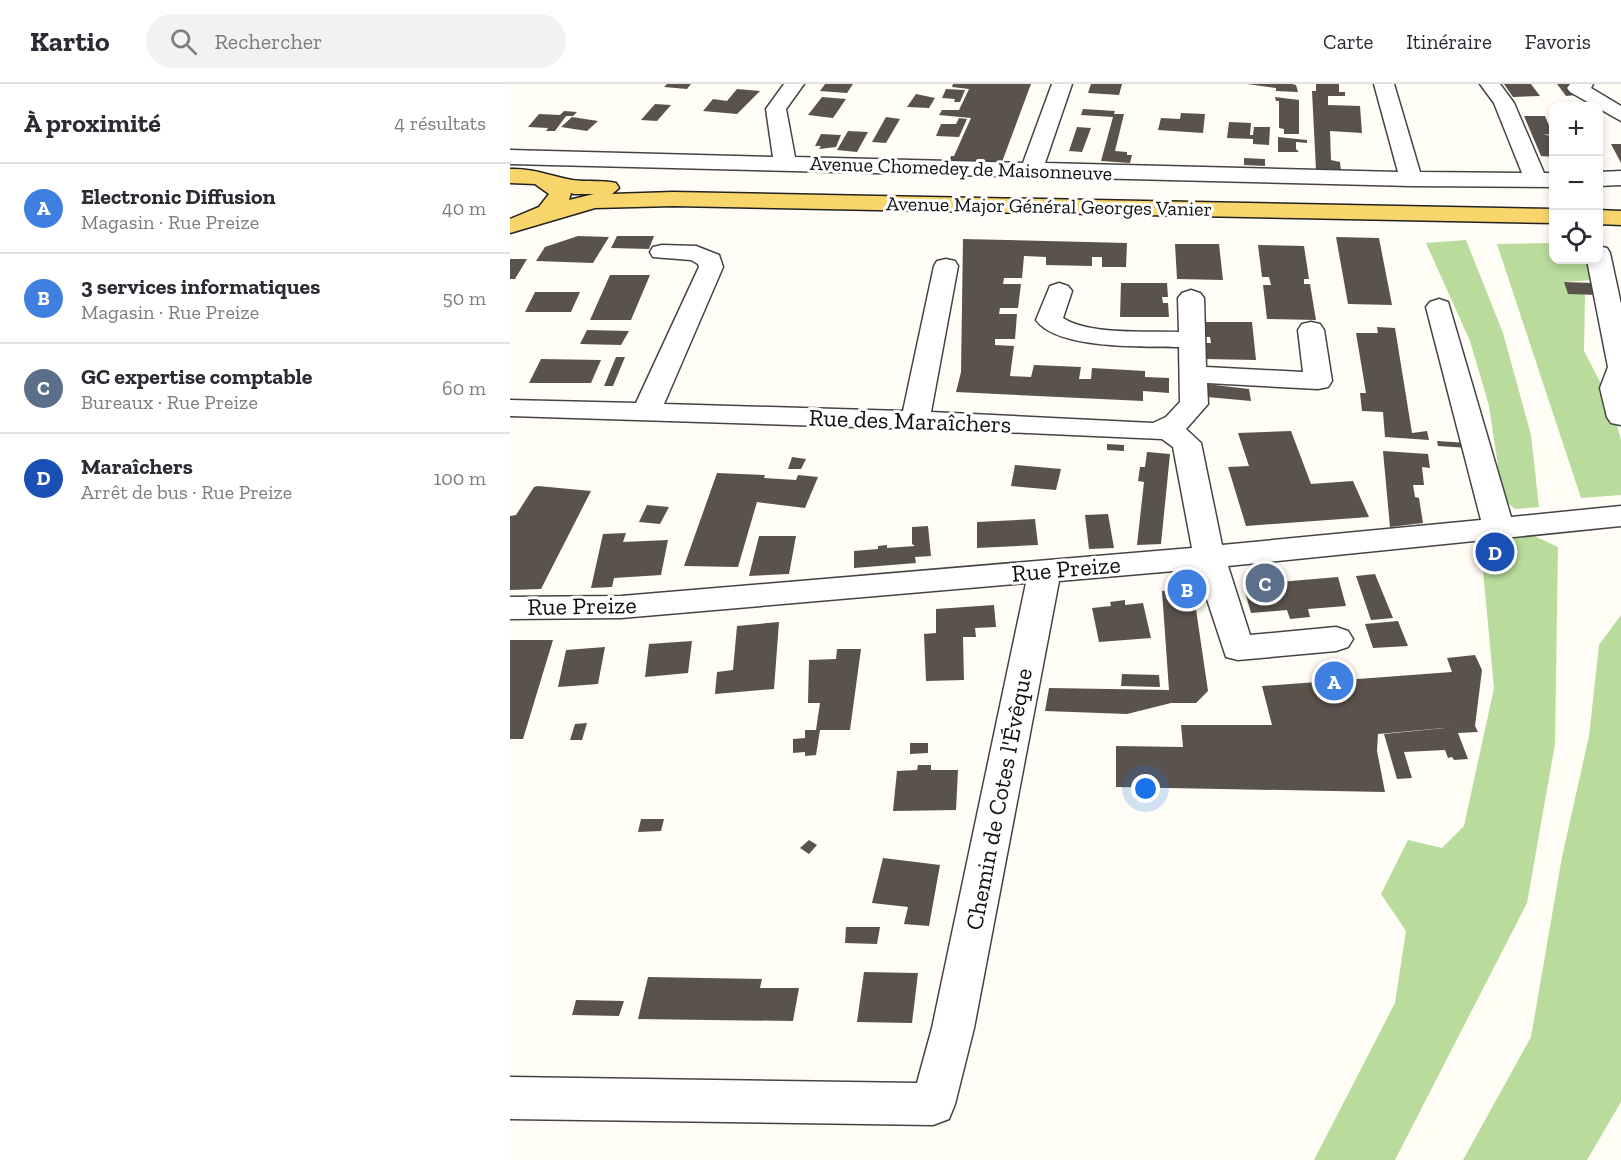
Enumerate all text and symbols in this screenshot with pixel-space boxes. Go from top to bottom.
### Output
search box [146,14,566,68]
text: Kartio [30,25,110,58]
icon: search [167,25,200,58]
text: Rechercher [215,28,322,55]
text: Carte [1323,29,1373,54]
text: Itinéraire [1406,29,1492,54]
text: Favoris [1525,29,1591,54]
map controls [1549,102,1603,264]
button: + [1549,102,1603,156]
text: À proximité [24,107,161,139]
text: 4 résultats [394,111,486,135]
street label: Avenue Chomedey de Maisonneuve [809,151,1113,185]
button: − [1549,156,1603,210]
text: Electronic Diffusion [81,183,276,210]
street label: Avenue Major Général Georges Vanier [886,191,1212,221]
text: A [37,196,50,220]
text: 40 m [442,196,486,220]
text: Magasin · Rue Preize [81,210,259,234]
button: locate [1549,210,1603,264]
text: 3 services informatiques [81,273,320,300]
text: B [37,286,50,310]
text: 50 m [442,286,486,310]
text: Magasin · Rue Preize [81,300,259,324]
text: GC expertise comptable [81,363,312,390]
text: C [37,376,50,400]
text: 60 m [442,376,486,400]
text: Bureaux · Rue Preize [81,390,258,414]
street label: Rue des Maraîchers [808,402,1012,439]
text: Maraîchers [81,453,193,480]
text: D [37,466,50,490]
text: 100 m [433,466,486,490]
text: Arrêt de bus · Rue Preize [81,480,292,504]
pin: D [1476,530,1514,574]
street label: Rue Preize [1010,549,1122,588]
pin: C [1246,560,1284,606]
pin: B [1168,566,1206,612]
street label: Rue Preize [527,590,637,621]
pin: A [1314,658,1354,704]
street label: Chemin de Cotes l'Évêque [959,665,1038,932]
your location [1131,774,1160,803]

